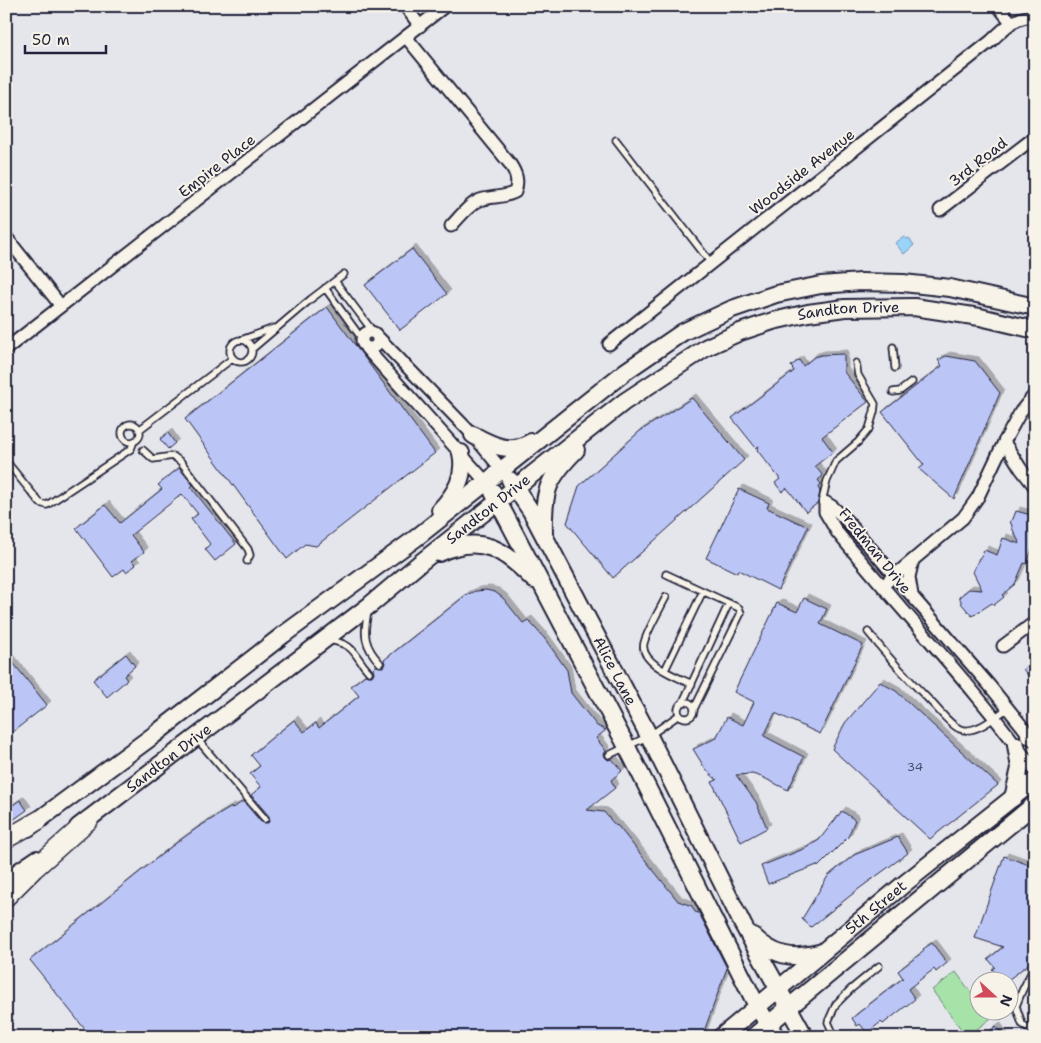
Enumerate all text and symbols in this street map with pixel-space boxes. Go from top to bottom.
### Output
scale bar [25,22,106,54]
text: 50 m [32,30,70,50]
street label: Woodside Avenue [745,125,859,219]
street label: Empire Place [174,130,260,202]
street label: 3rd Road [945,133,1012,191]
street label: Sandton Drive [795,297,900,325]
street label: Sandton Drive [442,470,535,549]
street label: Fredman Drive [834,504,916,598]
street label: Alice Lane [589,633,641,709]
street label: Sandton Drive [122,719,216,797]
house number: 34 [907,759,923,775]
street label: 5th Street [841,876,911,939]
north arrow [968,970,1018,1020]
text: N [996,992,1017,1009]

